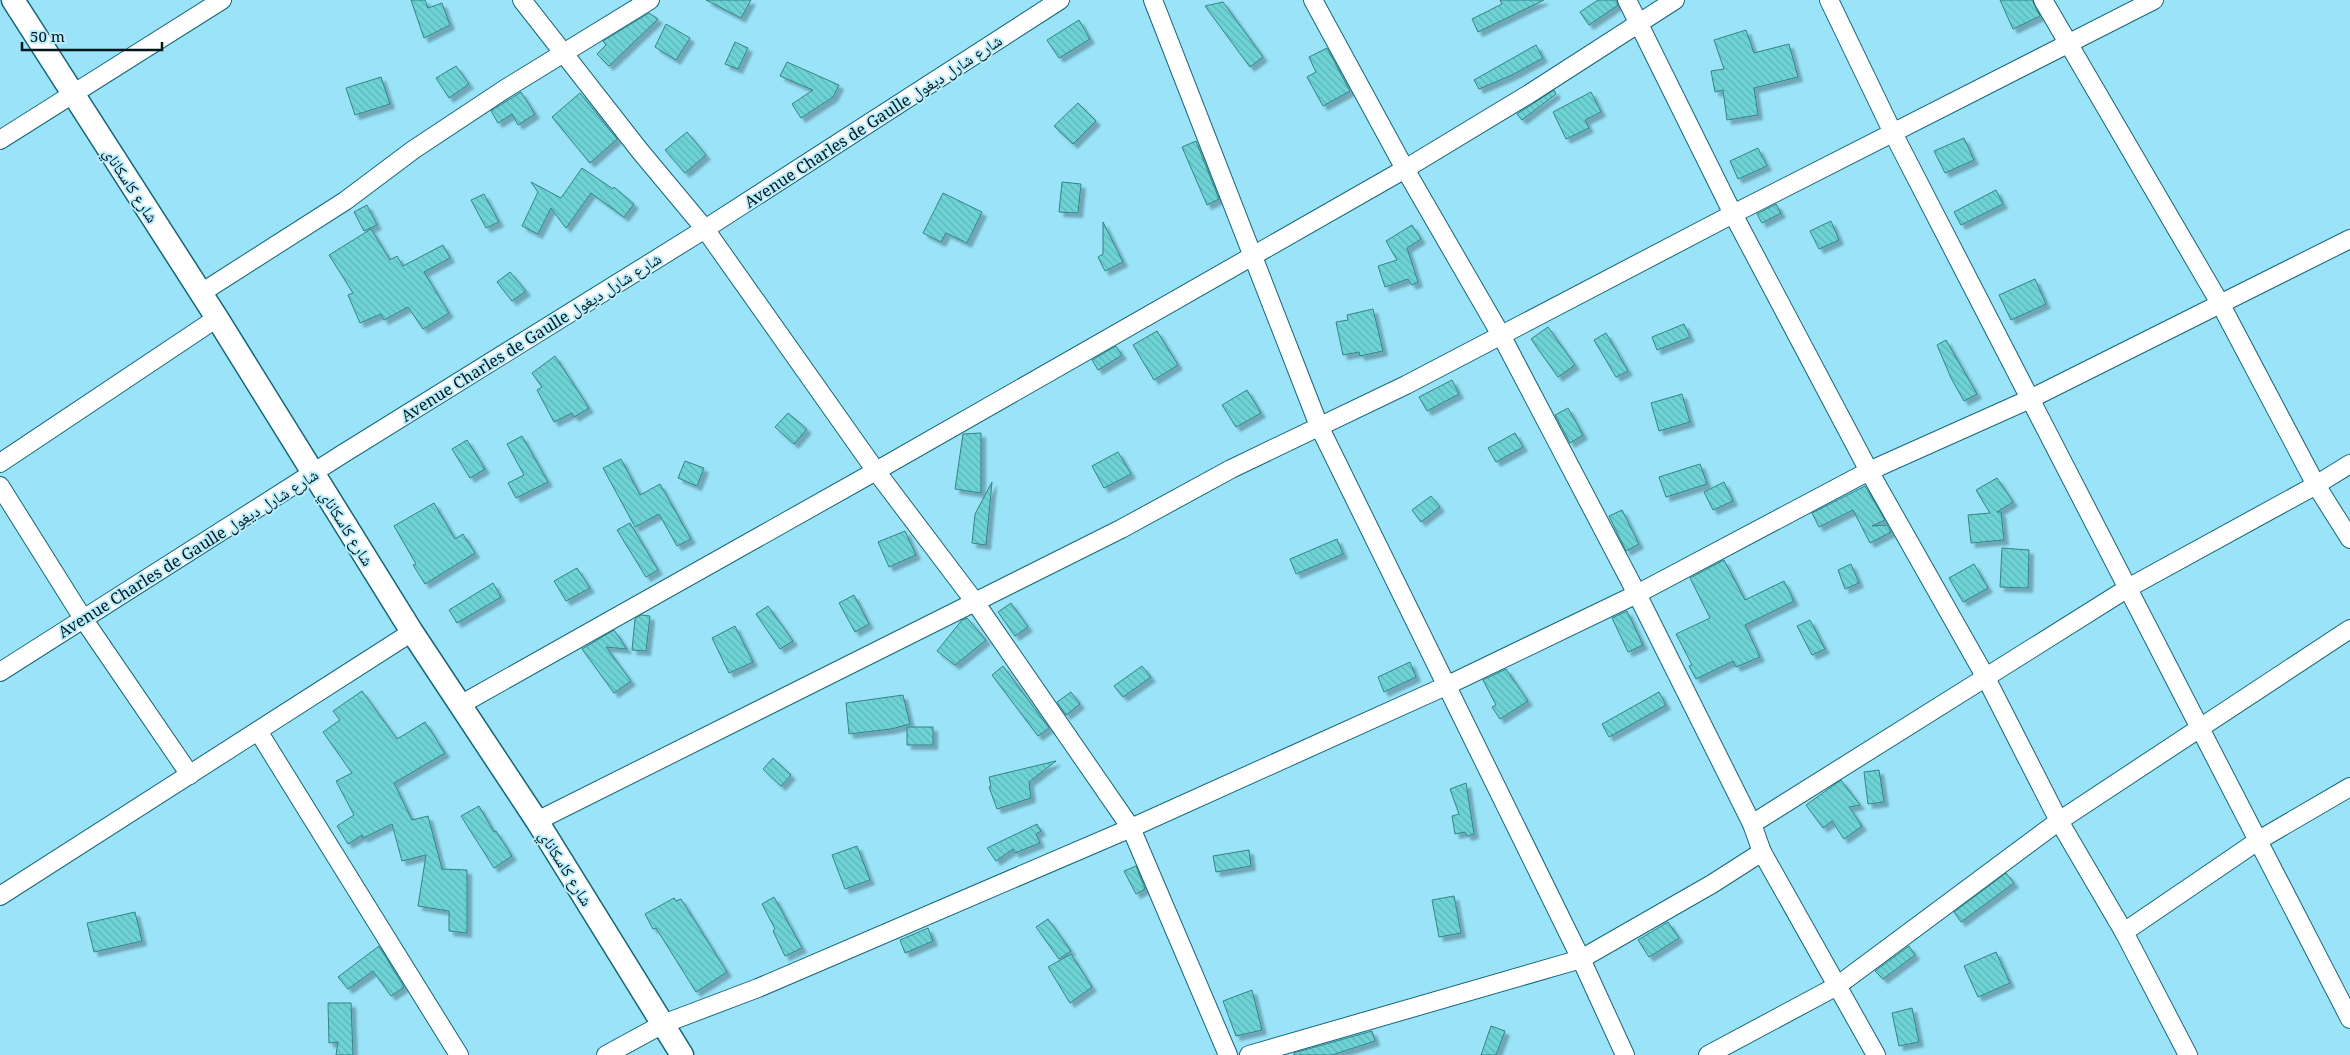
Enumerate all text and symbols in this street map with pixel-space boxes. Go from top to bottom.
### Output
scale bar [22,20,162,52]
text: 50 m [30,26,65,46]
street label: Avenue Charles de Gaulle شارع شارل ديغول [740,29,1006,213]
street label: شارع كاسكاناي [97,143,164,228]
street label: Avenue Charles de Gaulle شارع شارل ديغول [397,247,665,427]
street label: Avenue Charles de Gaulle شارع شارل ديغول [54,463,322,643]
street label: شارع كاسكاناي [313,486,379,571]
street label: شارع كاسكاناي [532,826,598,911]

